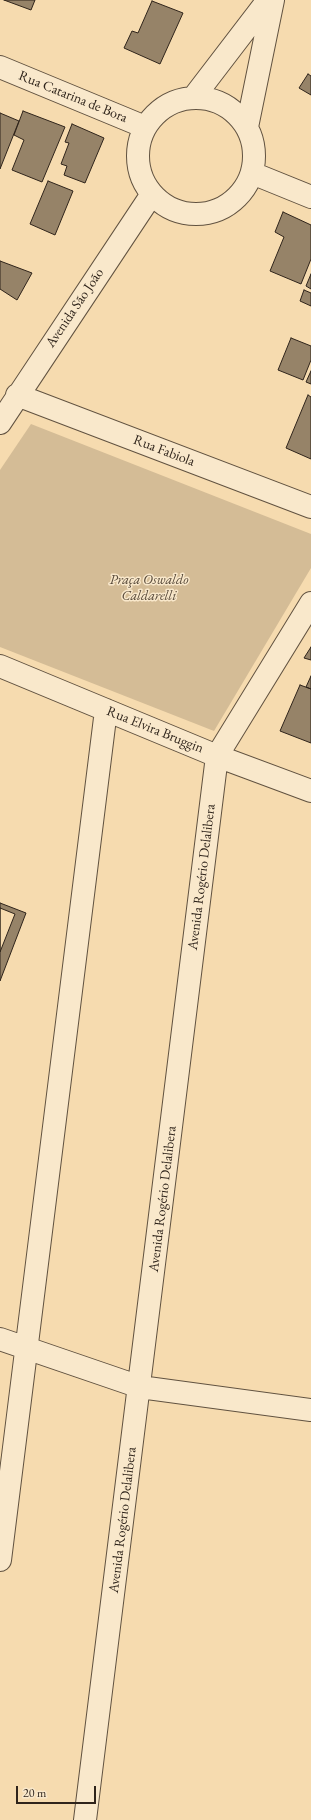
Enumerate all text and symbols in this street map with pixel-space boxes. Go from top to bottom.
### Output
street label: Rua Catarina de Bora [16,68,130,126]
street label: Avenida São João [42,265,108,351]
street label: Rua Fabiola [131,432,197,470]
park label: Praça Oswaldo Caldarelli [109,572,189,604]
street label: Rua Elvira Bruggin [104,703,206,757]
street label: Avenida Rogério Delalibera [185,803,219,951]
street label: Avenida Rogério Delalibera [146,1125,180,1273]
street label: Avenida Rogério Delalibera [106,1446,140,1594]
scale bar [18,1778,98,1804]
text: 20 m [23,1785,46,1801]

